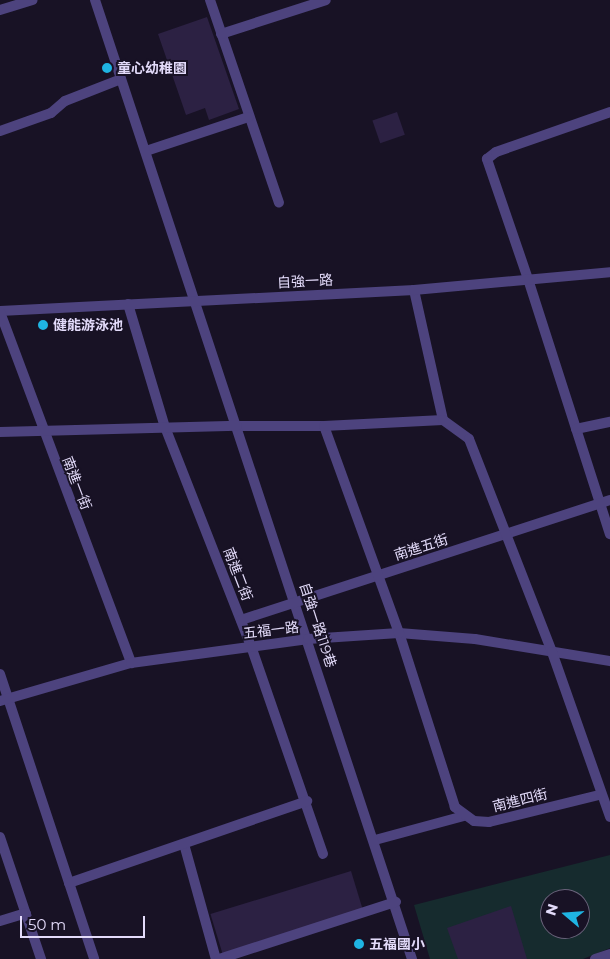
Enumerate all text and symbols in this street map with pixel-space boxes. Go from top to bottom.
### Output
place label: 童心幼稚園 [117,60,187,76]
marker: 童心幼稚園 [101,62,113,74]
street label: 自強一路 [277,271,333,291]
place label: 健能游泳池 [53,317,123,333]
marker: 健能游泳池 [37,319,49,331]
street label: 南進一街 [59,454,95,512]
street label: 南進五街 [392,530,450,564]
street label: 南進二街 [220,545,256,603]
street label: 自強一路119巷 [296,580,340,670]
street label: 五福一路 [242,618,300,642]
street label: 南進四街 [491,785,549,815]
north arrow [540,889,590,939]
text: N [541,902,562,918]
scale bar [22,906,148,938]
text: 50 m [28,915,66,934]
place label: 五福國小 [369,936,425,952]
marker: 五福國小 [353,938,365,950]

